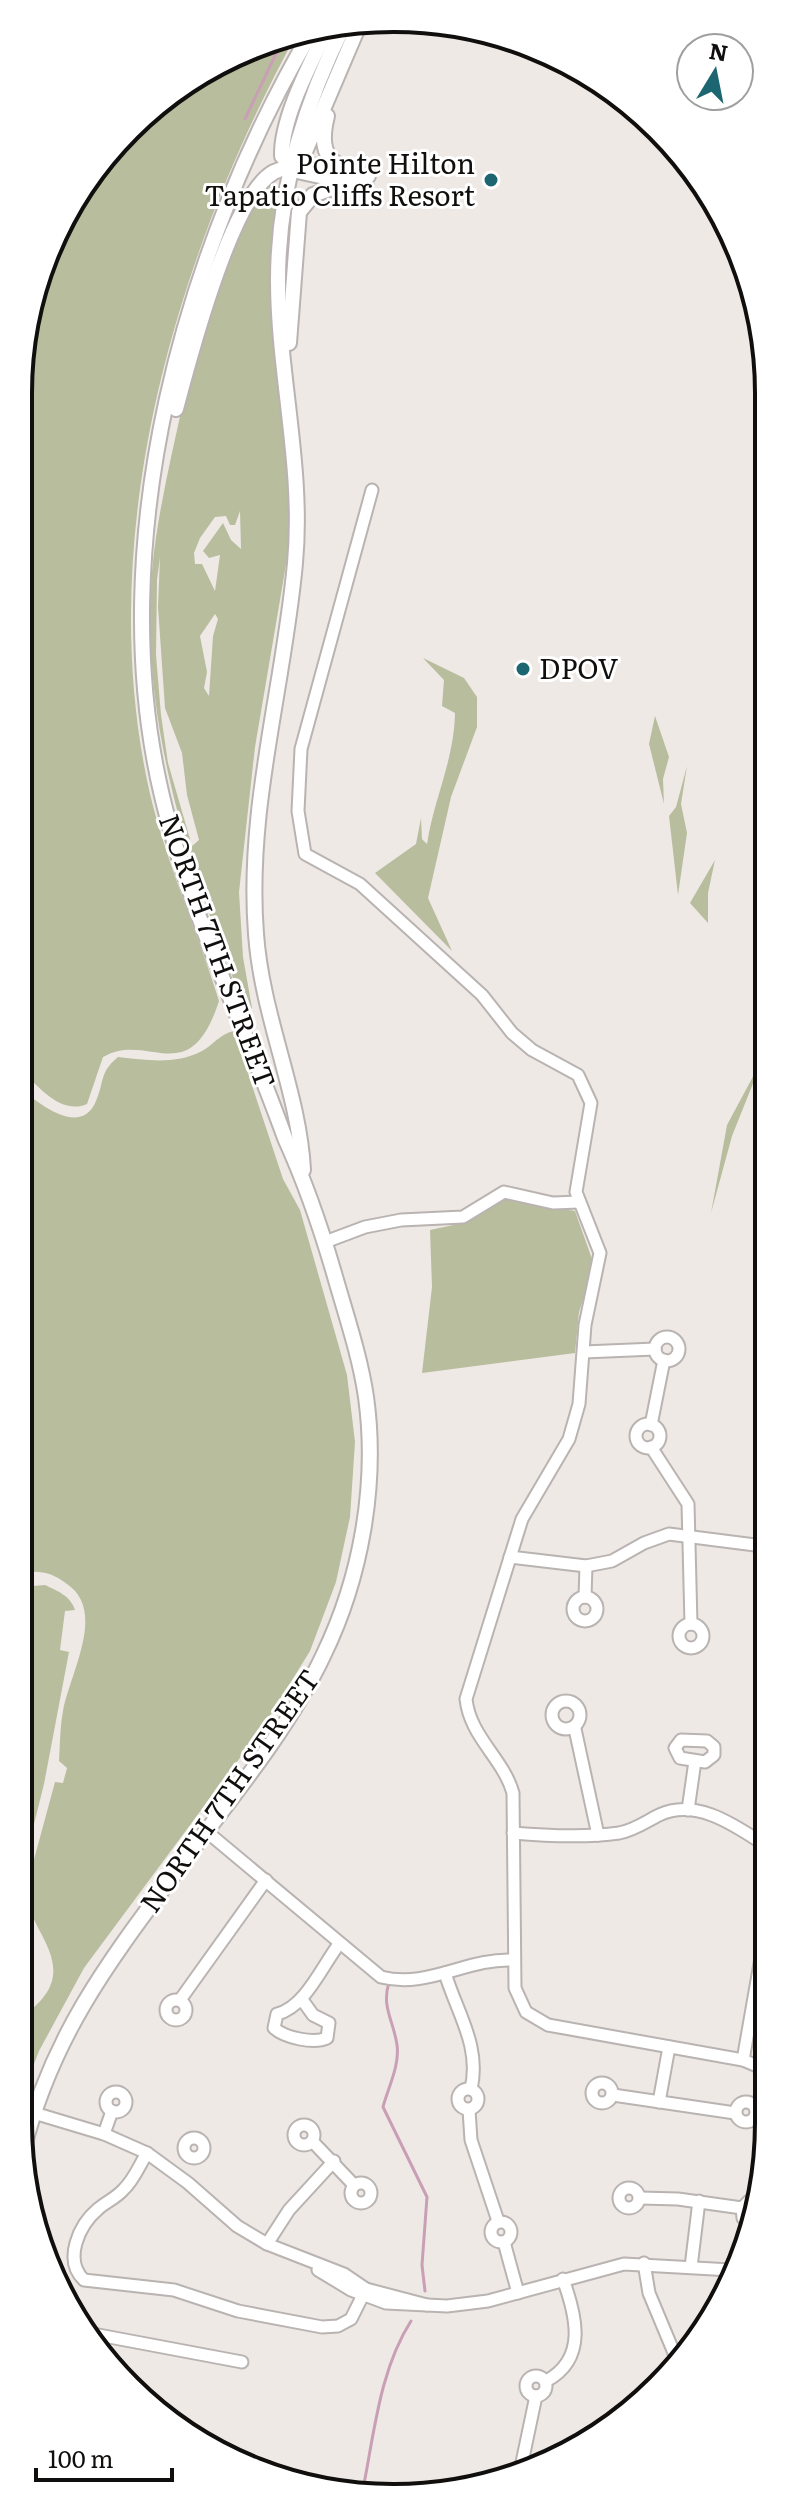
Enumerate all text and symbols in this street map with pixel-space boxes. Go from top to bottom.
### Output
north arrow [675,32,755,112]
text: N [707,33,731,69]
place label: Pointe Hilton Tapatio Cliffs Resort [204,141,476,215]
marker: Pointe Hilton Tapatio Cliffs Resort [482,171,500,189]
place label: DPOV [539,646,619,688]
marker: DPOV [514,660,532,678]
street label: NORTH 7TH STREET [150,807,288,1093]
street label: NORTH 7TH STREET [128,1660,328,1920]
scale bar [36,2432,172,2482]
text: 100 m [48,2440,114,2475]

